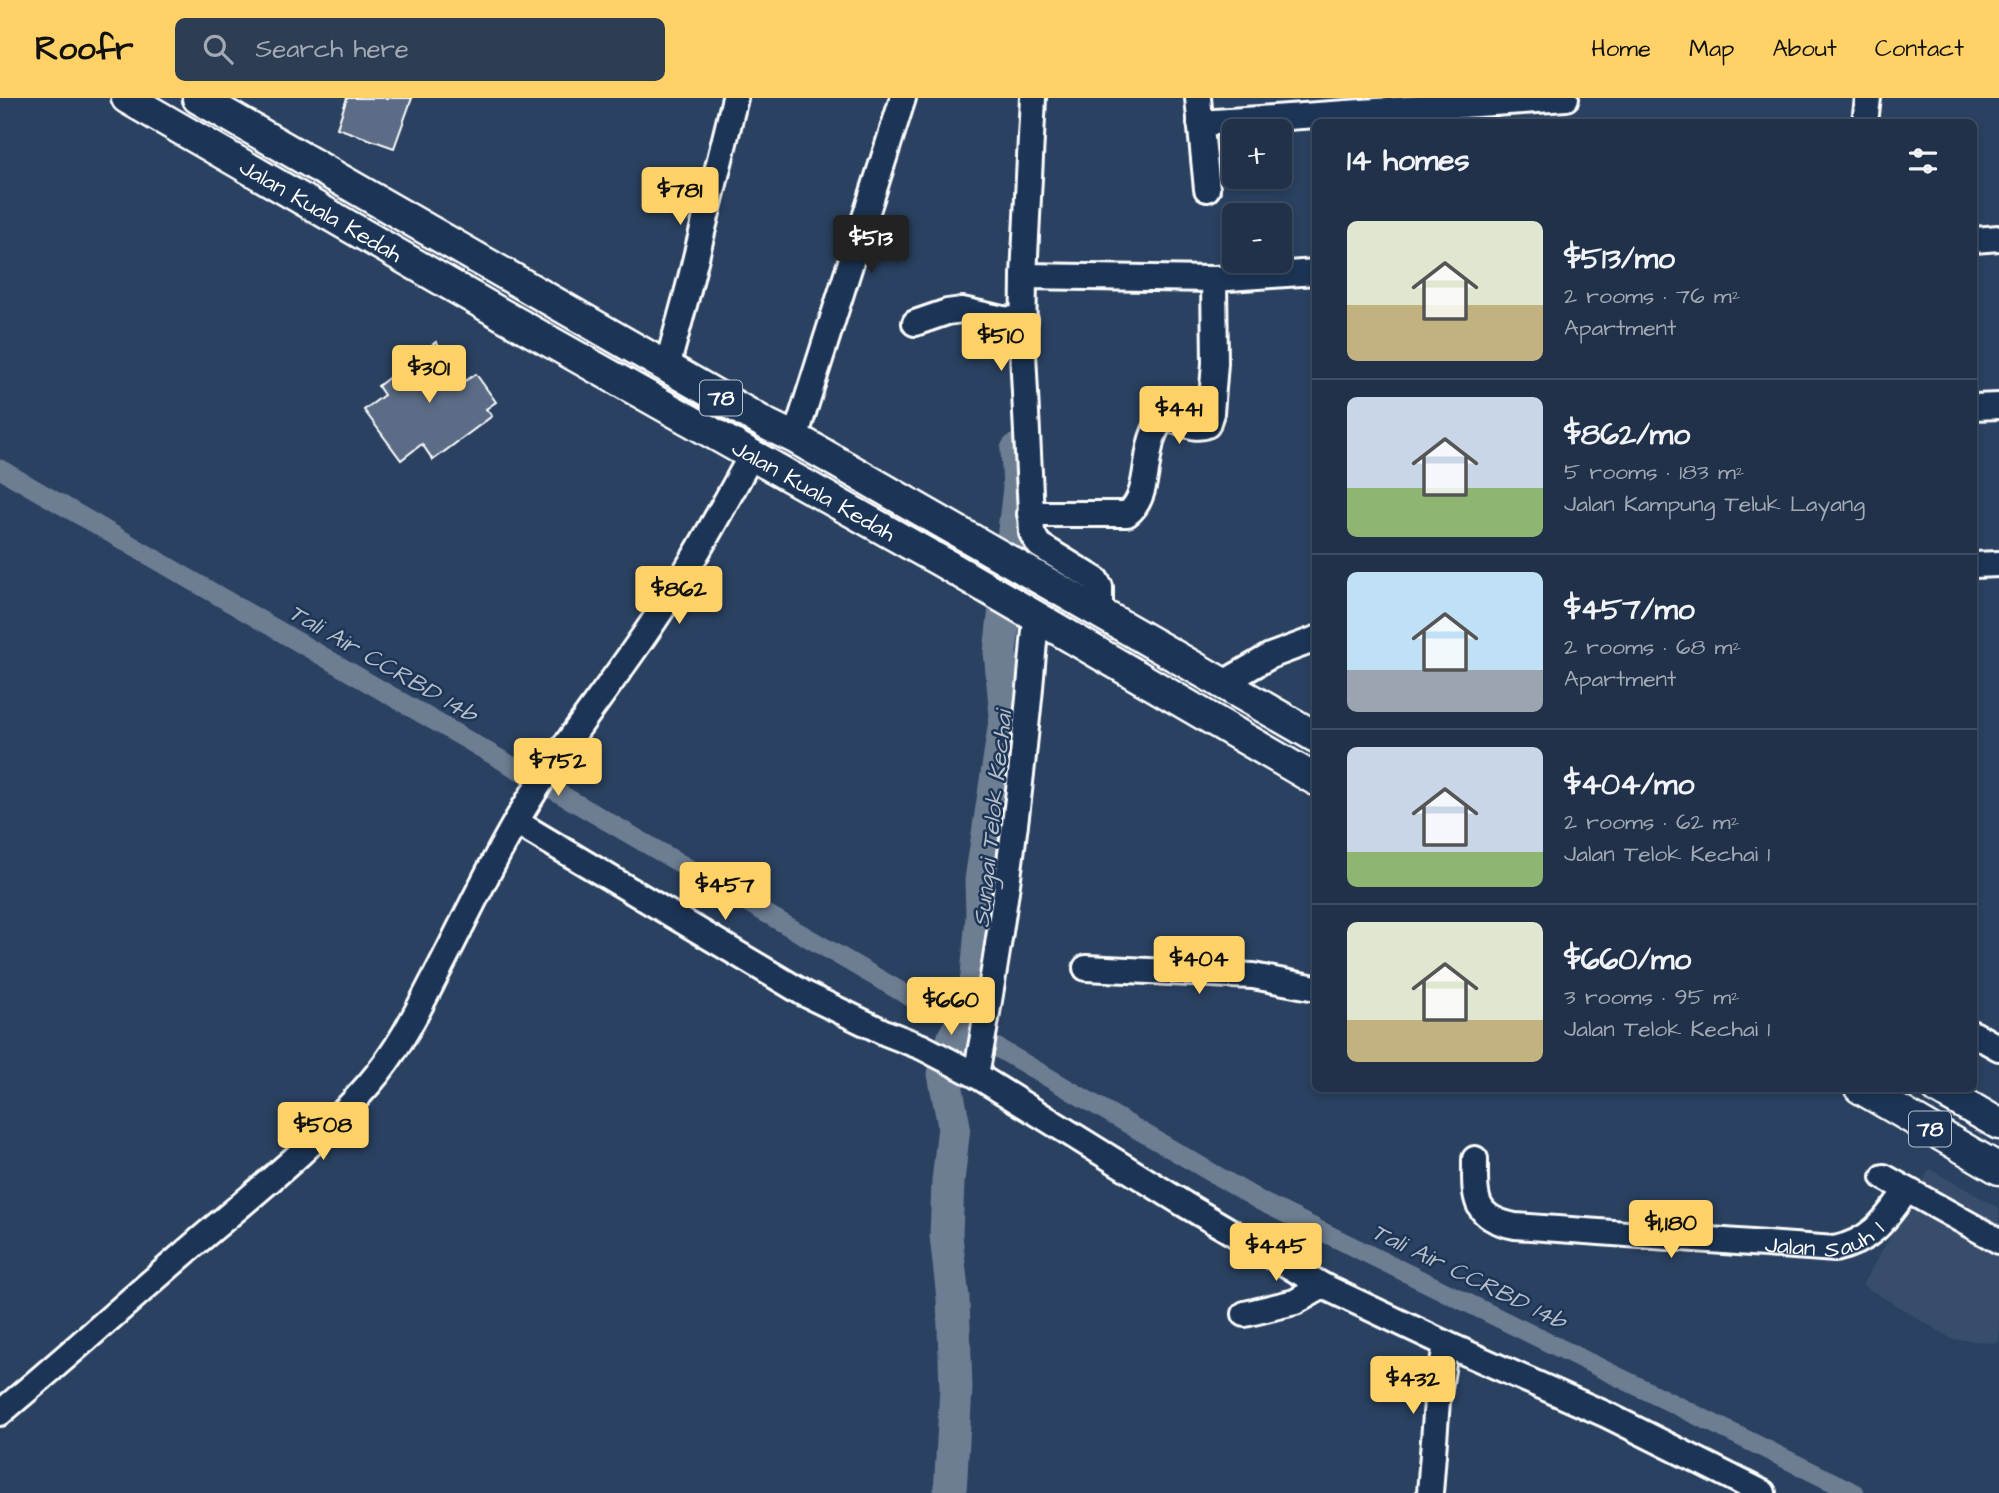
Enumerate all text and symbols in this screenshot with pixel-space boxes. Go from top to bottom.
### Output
search box [175,18,665,81]
text: Roofr [35,26,133,72]
icon: search [199,30,237,68]
text: Search here [255,31,409,67]
text: Home [1591,32,1651,66]
text: Map [1689,32,1734,66]
text: About [1772,32,1837,66]
text: Contact [1875,32,1964,66]
map controls [1222,119,1292,273]
button: + [1222,119,1292,189]
text: 14 homes [1347,140,1470,182]
icon: filters [1904,142,1942,180]
street label: Jalan Kuala Kedah [233,151,408,271]
pin: $781 [639,167,721,227]
text: $781 [658,174,702,206]
button: − [1222,203,1292,273]
pin: $513 [830,216,912,275]
text: $513 [849,222,893,254]
text: $513/mo [1564,238,1675,280]
icon: home [1403,249,1487,333]
text: 2 rooms · 76 m² [1564,280,1740,312]
text: Apartment [1564,312,1676,344]
pin: $510 [960,314,1042,373]
text: $510 [978,320,1024,352]
pin: $301 [388,345,470,405]
text: $301 [408,352,450,384]
road number: 78 [700,380,742,416]
pin: $441 [1138,386,1220,446]
text: $441 [1155,393,1203,425]
text: $862/mo [1564,414,1690,456]
icon: home [1403,425,1487,509]
street label: Jalan Kuala Kedah [726,432,902,550]
text: 5 rooms · 183 m² [1564,456,1744,488]
text: Jalan Kampung Teluk Layang [1564,488,1865,520]
pin: $862 [638,566,720,626]
text: $862 [651,573,707,605]
text: $457/mo [1564,589,1695,631]
water label: Tali Air CCRBD 14b [282,596,485,733]
icon: home [1403,600,1487,684]
text: 2 rooms · 68 m² [1564,631,1741,663]
text: Apartment [1564,663,1676,695]
water label: Sungai Telok Kechai [965,706,1023,929]
pin: $752 [517,738,599,798]
text: $752 [530,745,586,777]
text: $404/mo [1564,764,1694,806]
icon: home [1403,775,1487,859]
text: 2 rooms · 62 m² [1564,806,1739,838]
text: Jalan Telok Kechai 1 [1564,838,1770,870]
pin: $457 [684,862,766,922]
text: $457 [696,869,754,901]
pin: $404 [1158,936,1240,996]
text: $660/mo [1564,939,1691,981]
text: $404 [1170,943,1228,975]
icon: home [1403,950,1487,1034]
pin: $660 [910,978,992,1037]
text: 3 rooms · 95 m² [1564,981,1740,1013]
text: $660 [923,984,979,1016]
text: Jalan Telok Kechai 1 [1564,1013,1770,1045]
pin: $508 [282,1102,364,1162]
text: $508 [294,1109,352,1141]
road number: 78 [1909,1112,1951,1146]
pin: $1,180 [1614,1200,1728,1260]
text: $1,180 [1645,1207,1697,1239]
street label: Jalan Sauh 1 [1764,1214,1892,1266]
water label: Tali Air CCRBD 14b [1366,1215,1574,1340]
pin: $445 [1235,1224,1317,1283]
text: $445 [1246,1230,1306,1262]
pin: $432 [1372,1356,1454,1416]
text: $432 [1386,1363,1440,1395]

